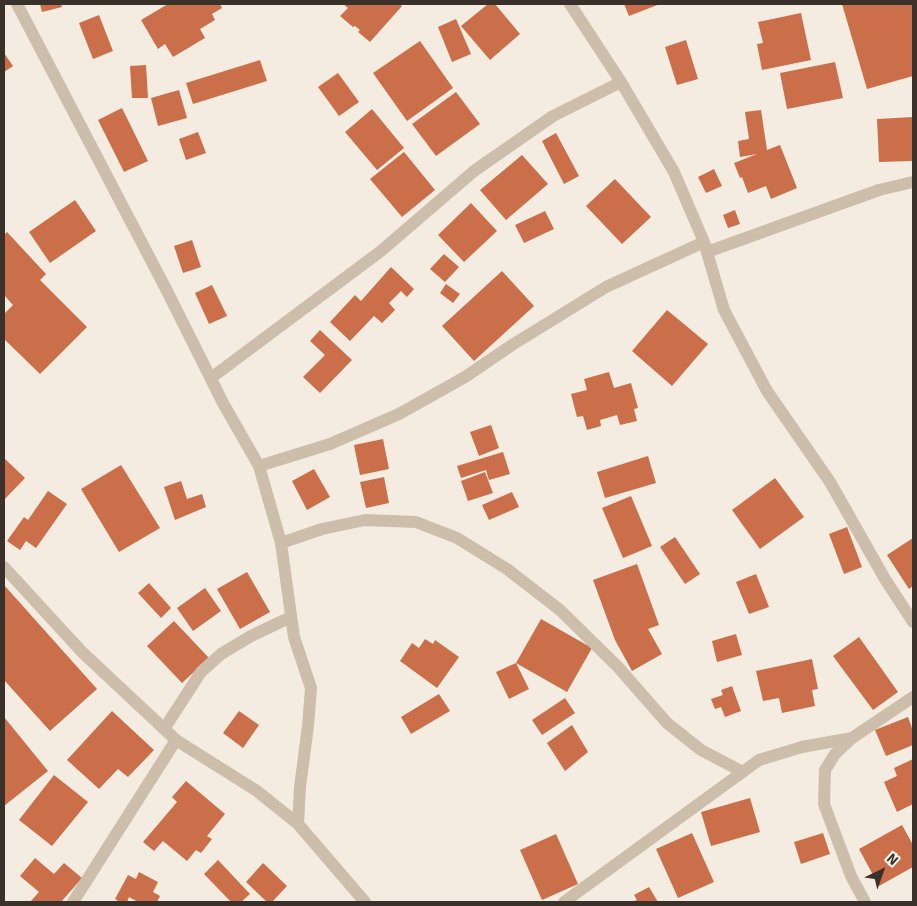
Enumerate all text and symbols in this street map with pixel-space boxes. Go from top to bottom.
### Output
north arrow [857,846,907,896]
text: N [883,850,902,869]

